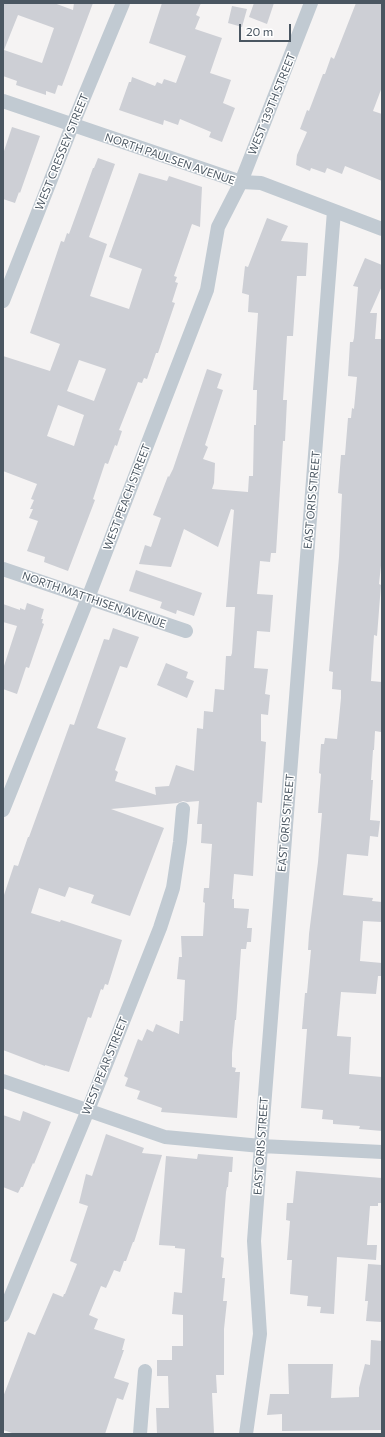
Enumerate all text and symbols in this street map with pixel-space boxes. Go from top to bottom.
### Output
scale bar [241,16,293,42]
text: 20 m [246,24,273,38]
street label: WEST 139TH STREET [246,51,298,157]
street label: WEST CRESSEY STREET [33,92,91,212]
street label: NORTH PAULSEN AVENUE [103,130,237,188]
street label: WEST PEACH STREET [101,442,153,552]
street label: EAST ORIS STREET [301,450,323,550]
street label: NORTH MATTHISEN AVENUE [20,569,168,631]
street label: EAST ORIS STREET [275,773,297,873]
street label: WEST PEAR STREET [79,1015,131,1117]
street label: EAST ORIS STREET [251,1096,271,1196]

